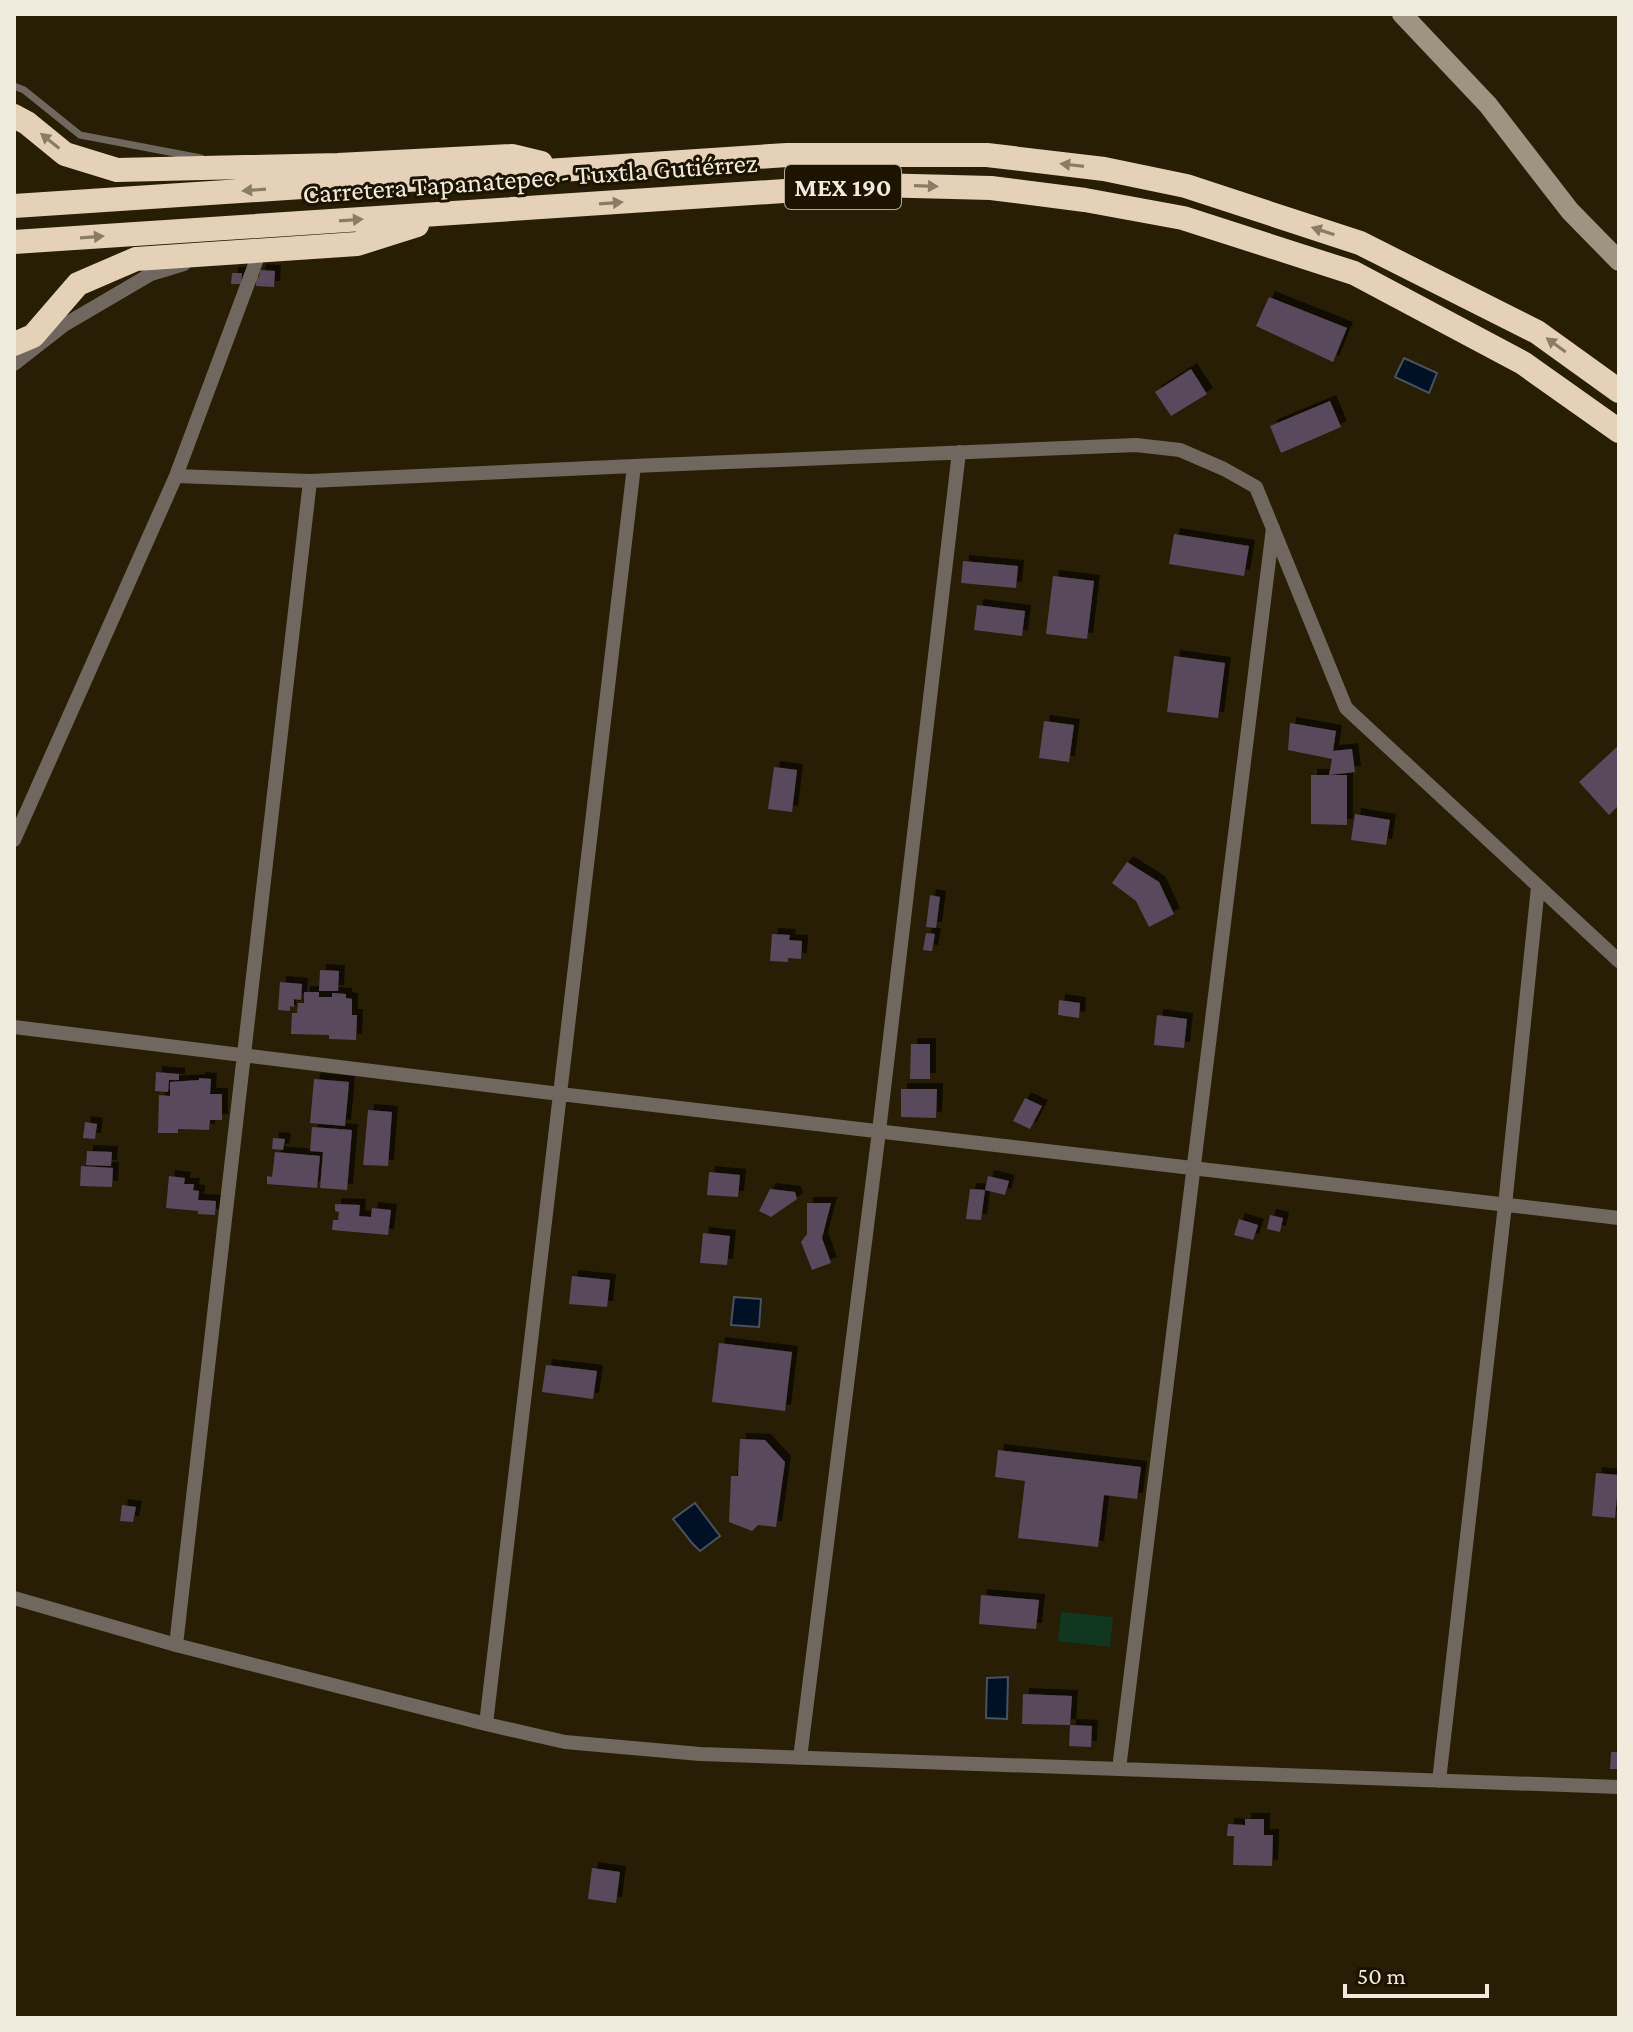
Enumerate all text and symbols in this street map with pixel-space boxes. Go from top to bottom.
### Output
one-way arrow [40,133,60,150]
street label: Carretera Tapanatepec - Tuxtla Gutiérrez [301,147,759,209]
one-way arrow [1059,159,1084,172]
road number: MEX 190 [785,165,901,209]
one-way arrow [914,180,939,193]
one-way arrow [241,184,266,197]
one-way arrow [599,196,624,209]
one-way arrow [339,213,364,226]
one-way arrow [1311,224,1335,236]
one-way arrow [80,230,105,243]
one-way arrow [1545,338,1566,353]
scale bar [1345,1948,1487,1998]
text: 50 m [1357,1962,1406,1989]

